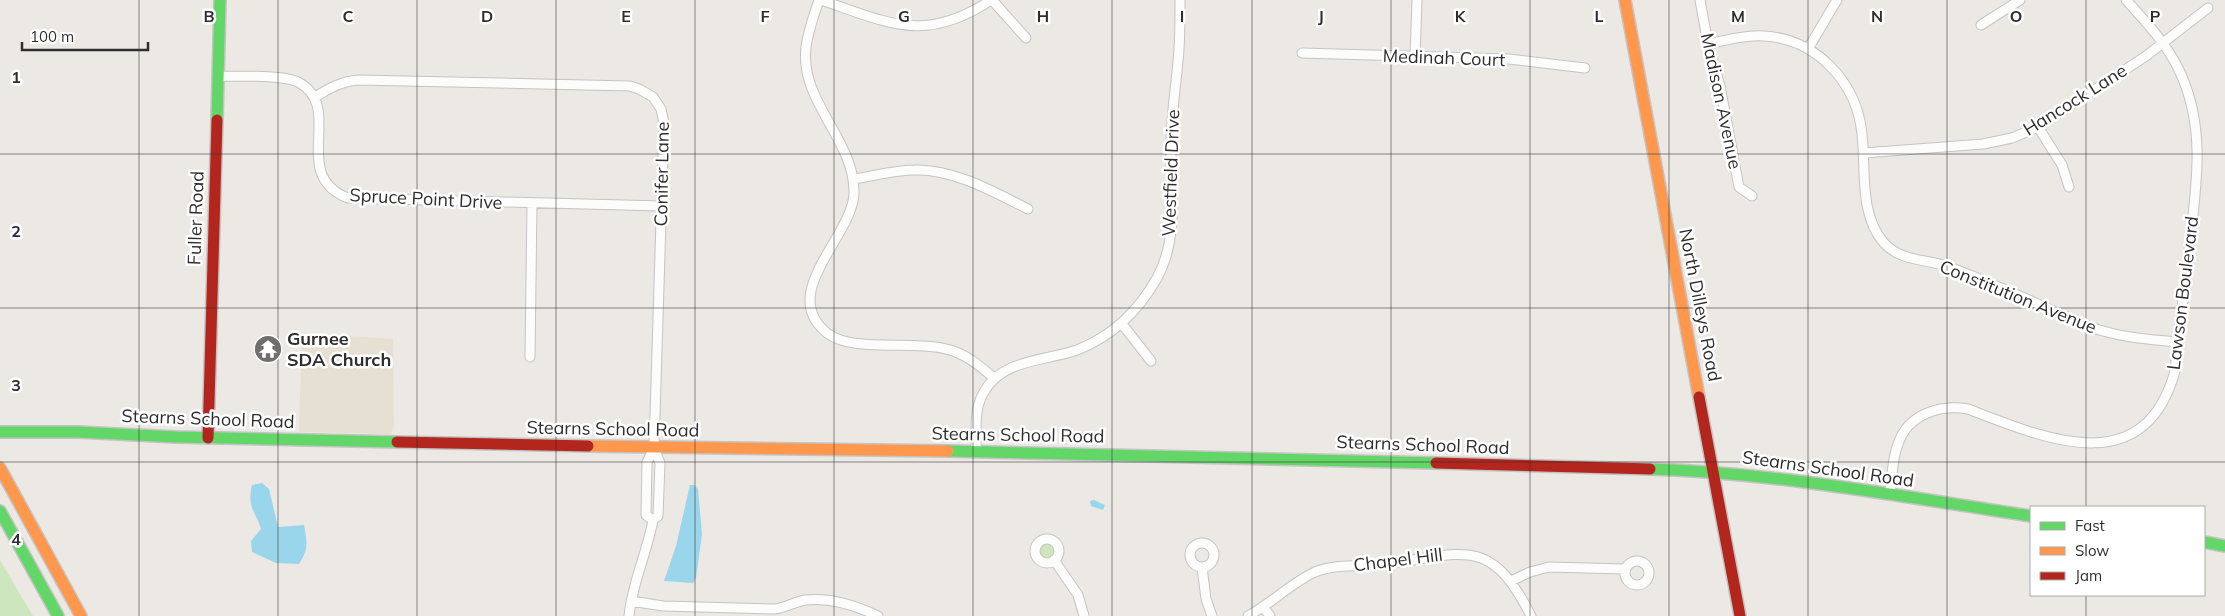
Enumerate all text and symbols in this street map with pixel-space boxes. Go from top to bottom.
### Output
text: B [203,6,215,26]
text: C [343,6,354,26]
text: D [481,6,493,26]
text: E [621,6,631,26]
text: F [760,6,770,26]
text: G [898,6,910,26]
text: H [1037,6,1049,26]
text: I [1180,6,1184,26]
text: J [1318,6,1324,26]
text: K [1455,6,1467,26]
text: L [1595,6,1604,26]
text: M [1731,6,1745,26]
text: N [1871,6,1883,26]
text: O [2010,6,2022,26]
text: P [2150,6,2161,26]
scale bar [22,20,149,52]
text: 100 m [30,27,74,46]
street label: Madison Avenue [1696,31,1747,171]
street label: Medinah Court [1382,44,1506,71]
street label: Hancock Lane [2019,59,2131,141]
text: 1 [11,67,21,87]
street label: Westfield Drive [1157,109,1184,237]
street label: Conifer Lane [649,121,674,226]
street label: Fuller Road [182,171,209,265]
street label: Spruce Point Drive [349,183,503,214]
street label: Lawson Boulevard [2162,215,2203,371]
text: 2 [11,221,21,241]
street label: North Dilleys Road [1674,226,1727,383]
street label: Constitution Avenue [1936,255,2100,339]
place label: Gurnee SDA Church [287,327,391,371]
temple icon: Gurnee SDA Church [253,334,283,364]
text: 3 [11,375,21,395]
street label: Stearns School Road [121,404,295,433]
street label: Stearns School Road [526,415,700,442]
street label: Stearns School Road [931,421,1105,448]
street label: Stearns School Road [1336,430,1510,459]
street label: Stearns School Road [1741,445,1915,492]
legend [2030,506,2205,596]
text: Fast [2075,516,2105,535]
text: 4 [11,529,21,549]
text: Slow [2075,541,2109,560]
street label: Chapel Hill [1352,543,1444,576]
text: Jam [2075,566,2102,585]

